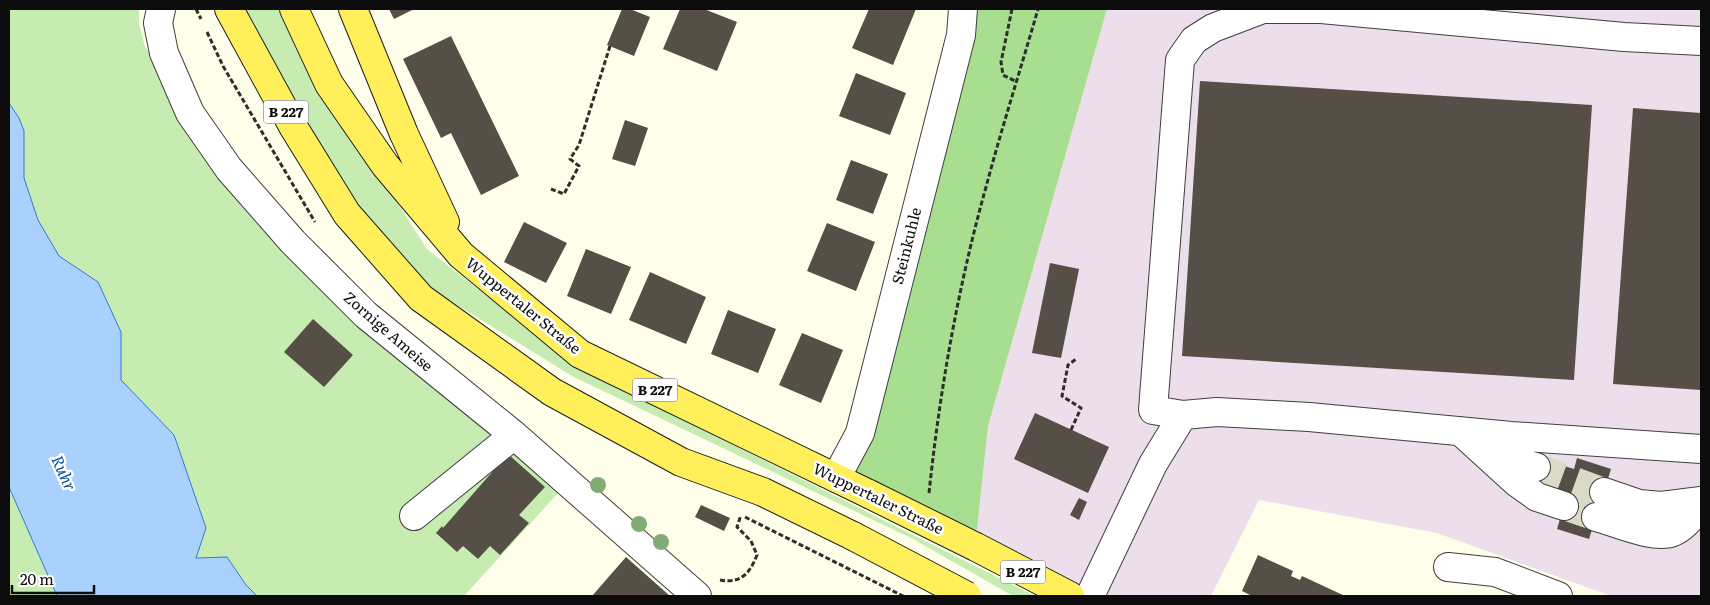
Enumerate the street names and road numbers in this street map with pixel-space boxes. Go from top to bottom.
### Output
road number: B 227 [264,100,308,124]
street label: Steinkuhle [885,205,926,287]
street label: Wuppertaler Straße [461,251,587,359]
street label: Zornige Ameise [339,285,439,376]
road number: B 227 [632,378,678,402]
street label: Wuppertaler Straße [809,456,948,539]
road number: B 227 [1000,560,1046,584]

